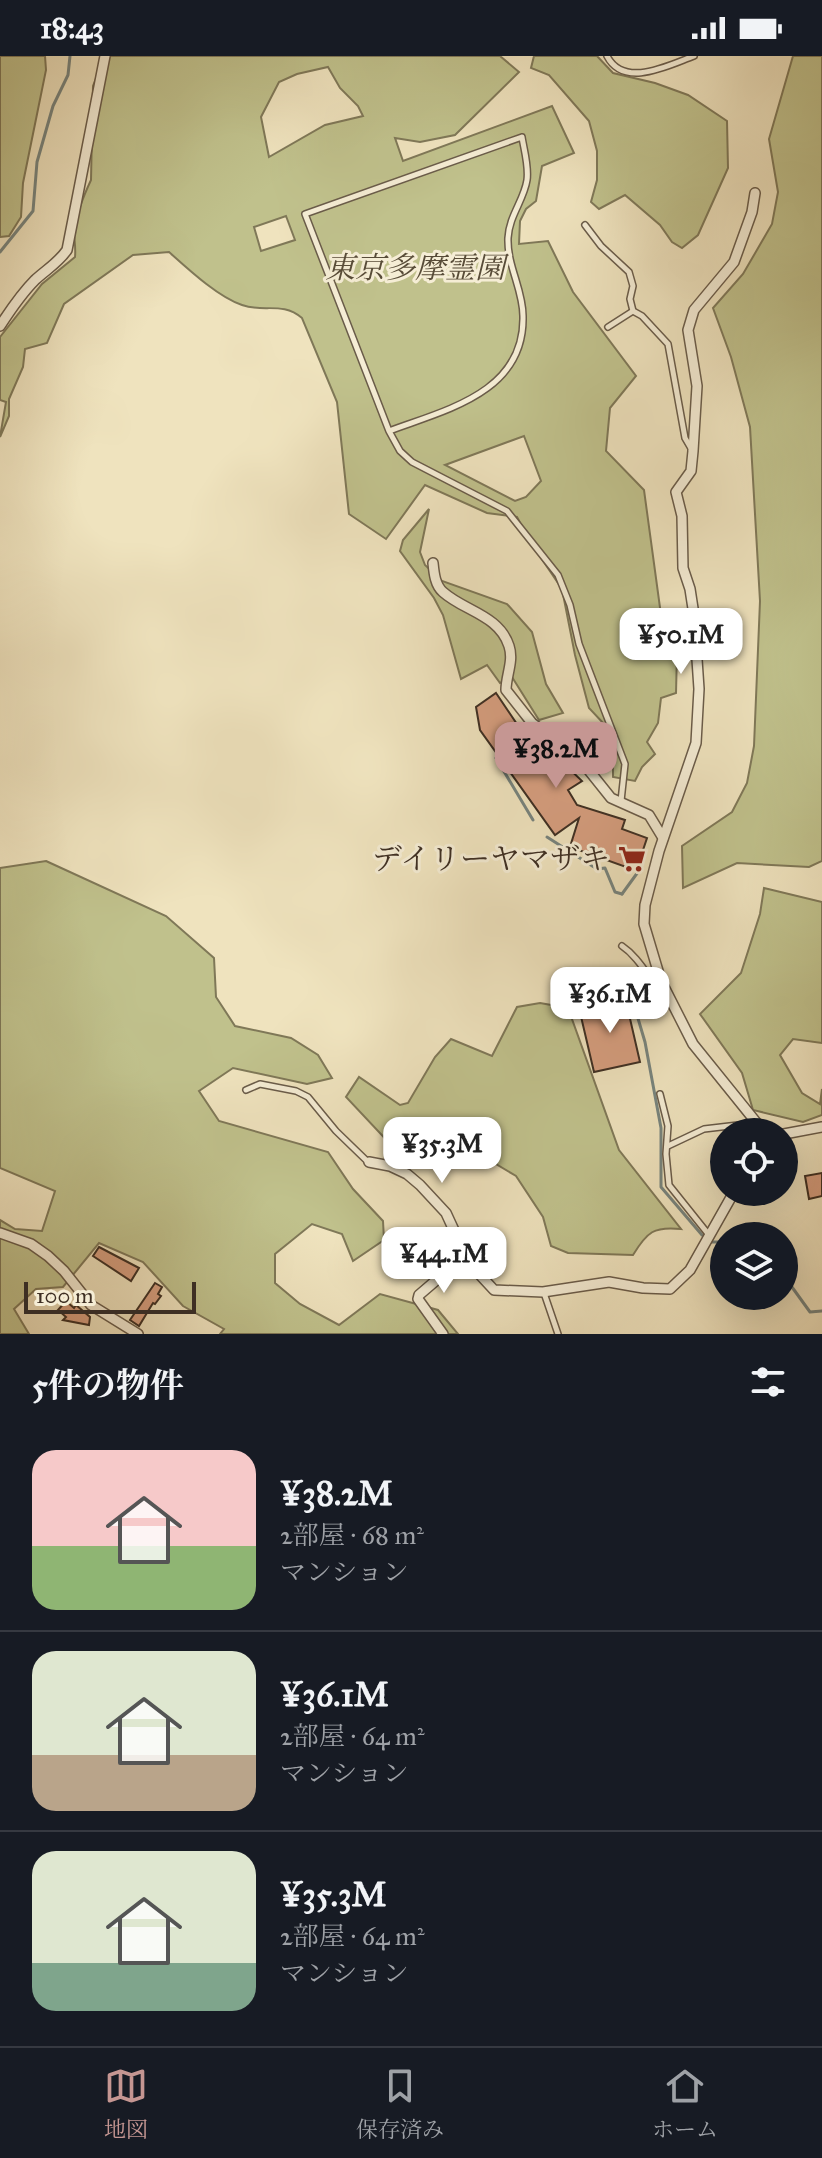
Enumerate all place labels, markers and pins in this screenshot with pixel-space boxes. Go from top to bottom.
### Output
pin: ¥50.1M [616,608,746,676]
pin: ¥38.2M [491,722,621,790]
place label: デイリーヤマザキ [372,841,610,877]
supermarket icon: デイリーヤマザキ [617,844,647,874]
pin: ¥36.1M [545,967,675,1035]
pin: ¥35.3M [377,1117,507,1185]
pin: ¥44.1M [379,1227,509,1295]

